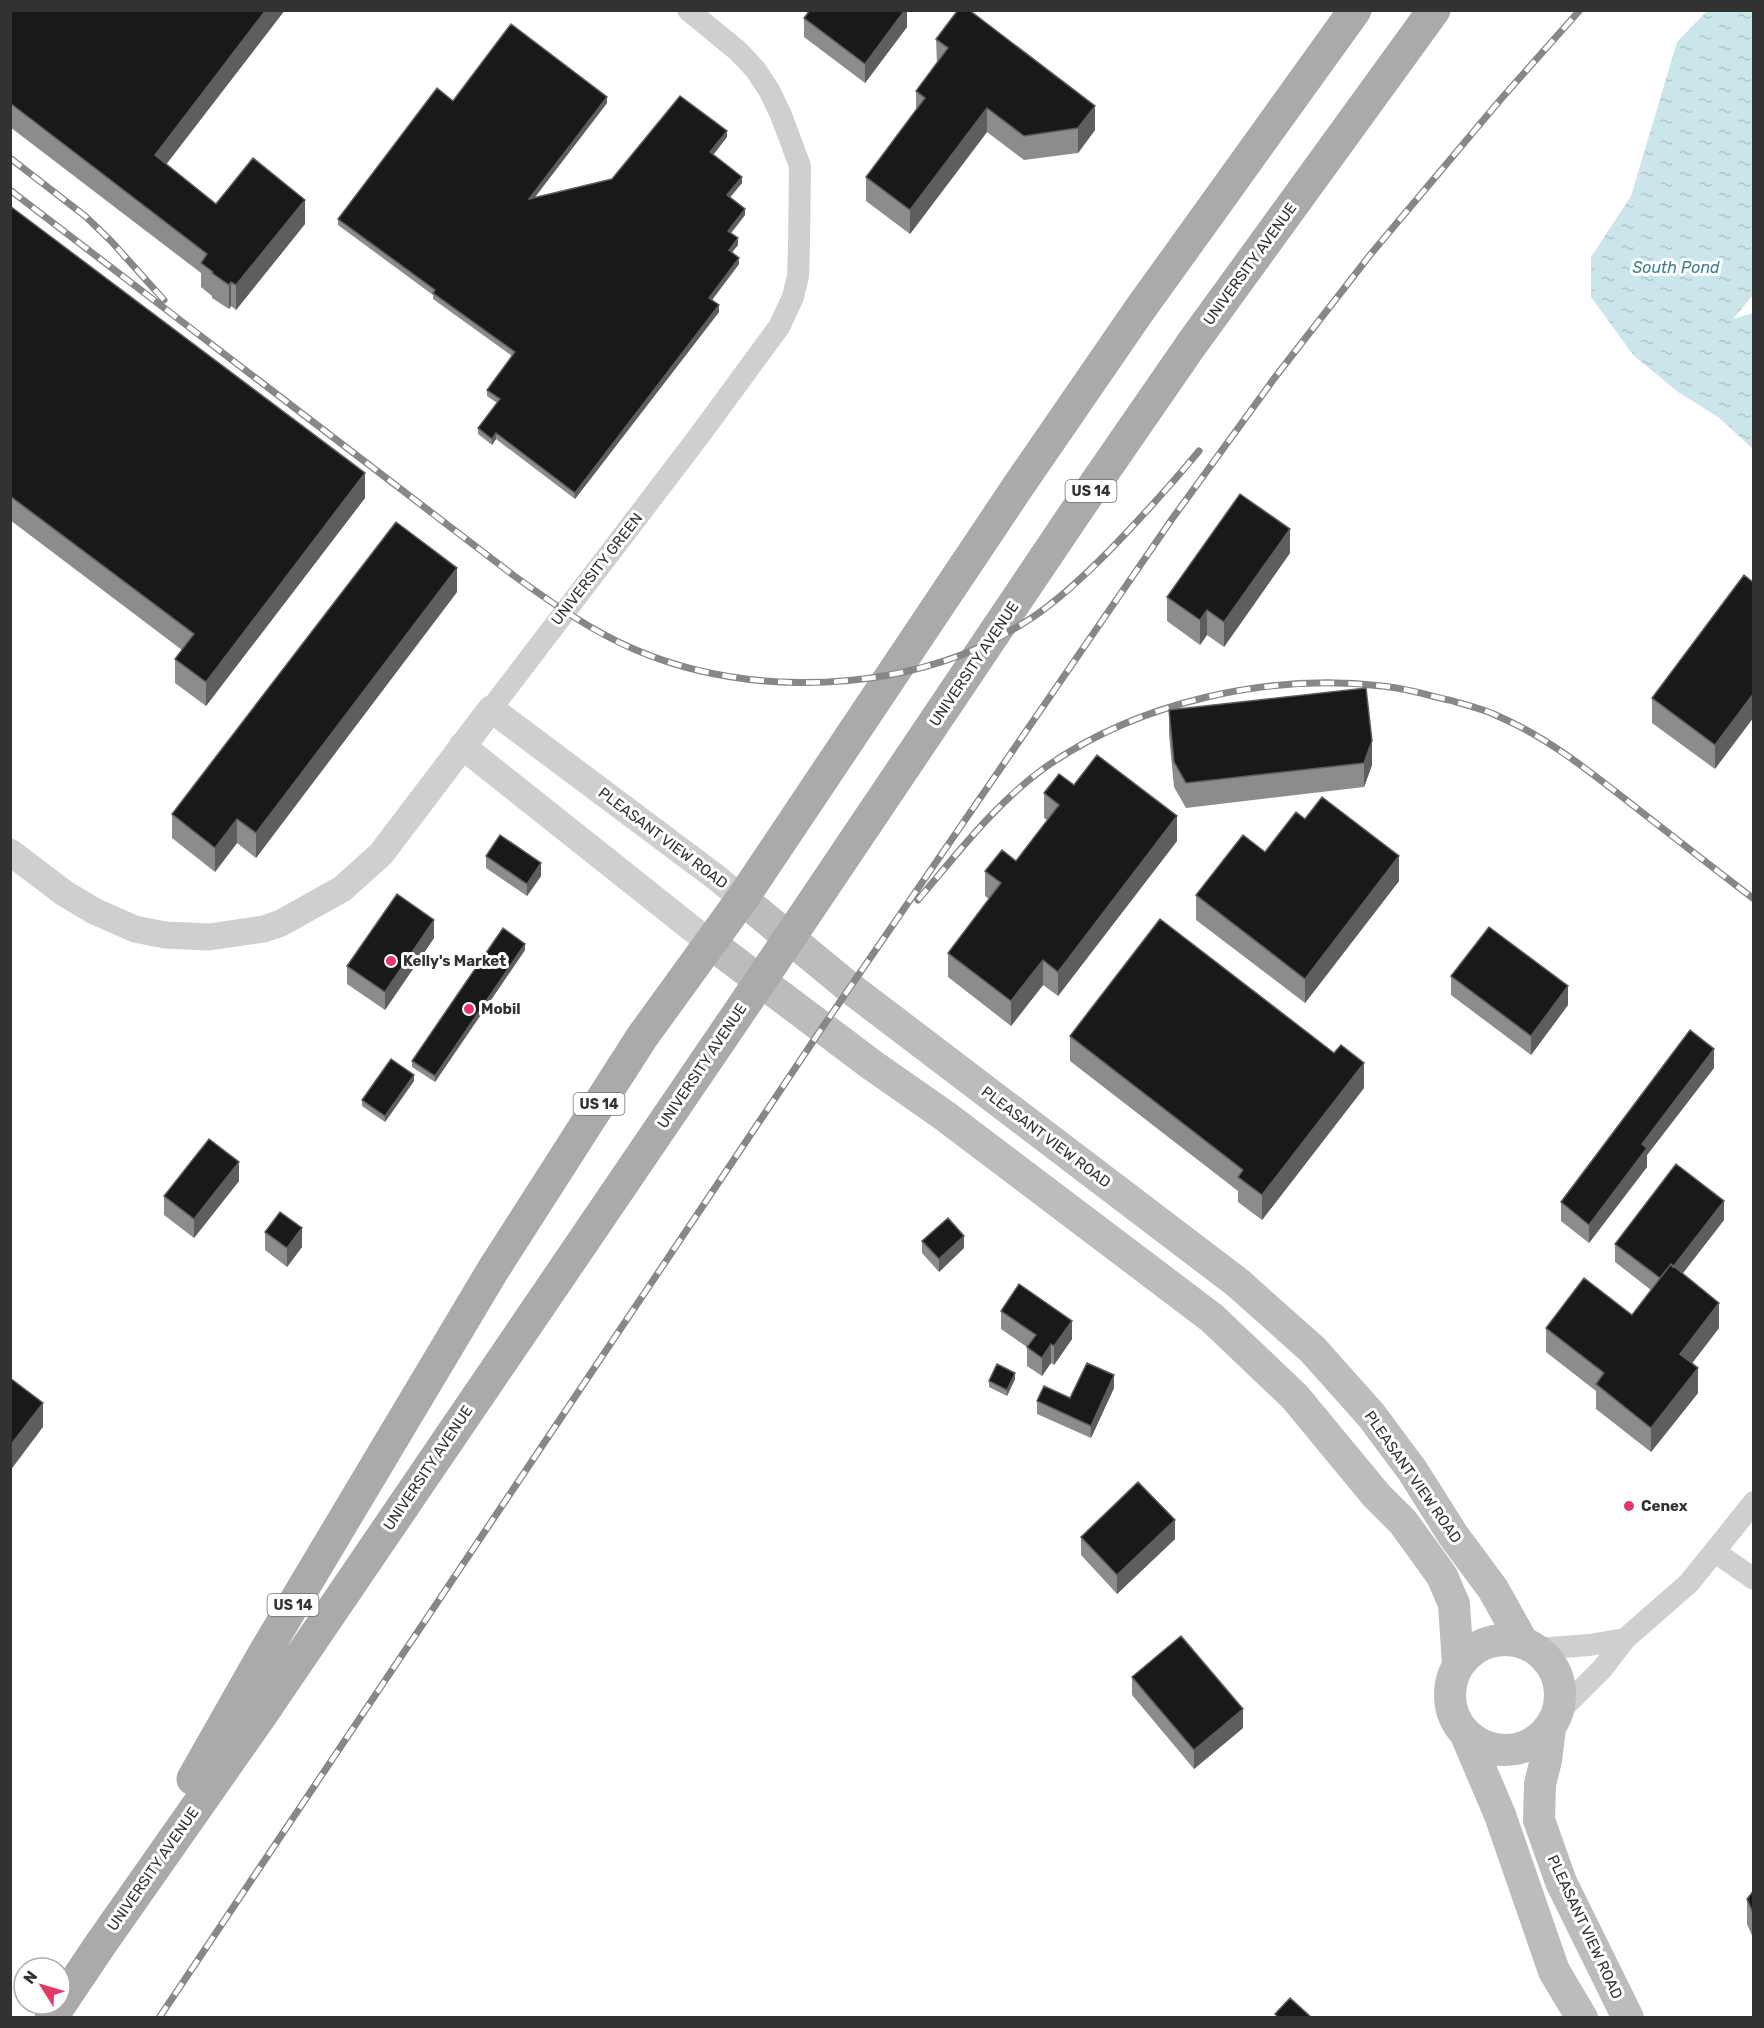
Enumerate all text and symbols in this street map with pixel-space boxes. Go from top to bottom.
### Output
street label: UNIVERSITY AVENUE [1200,199,1300,329]
water label: South Pond [1632,258,1720,277]
road number: US 14 [1066,480,1116,502]
street label: UNIVERSITY GREEN [548,509,646,629]
street label: UNIVERSITY AVENUE [926,598,1022,730]
street label: PLEASANT VIEW ROAD [595,784,731,892]
place label: Kelly's Market [403,952,506,970]
marker: Kelly's Market [384,954,398,968]
place label: Mobil [481,1000,521,1018]
street label: UNIVERSITY AVENUE [654,1000,750,1132]
marker: Mobil [462,1002,476,1016]
street label: PLEASANT VIEW ROAD [978,1083,1114,1191]
road number: US 14 [574,1093,624,1115]
street label: UNIVERSITY AVENUE [380,1402,476,1534]
street label: PLEASANT VIEW ROAD [1361,1408,1465,1546]
place label: Cenex [1641,1497,1688,1515]
marker: Cenex [1622,1499,1636,1513]
road number: US 14 [268,1594,318,1616]
street label: UNIVERSITY AVENUE [104,1804,202,1934]
street label: PLEASANT VIEW ROAD [1544,1852,1626,2002]
north arrow [12,1956,72,2016]
text: N [19,1967,41,1988]

